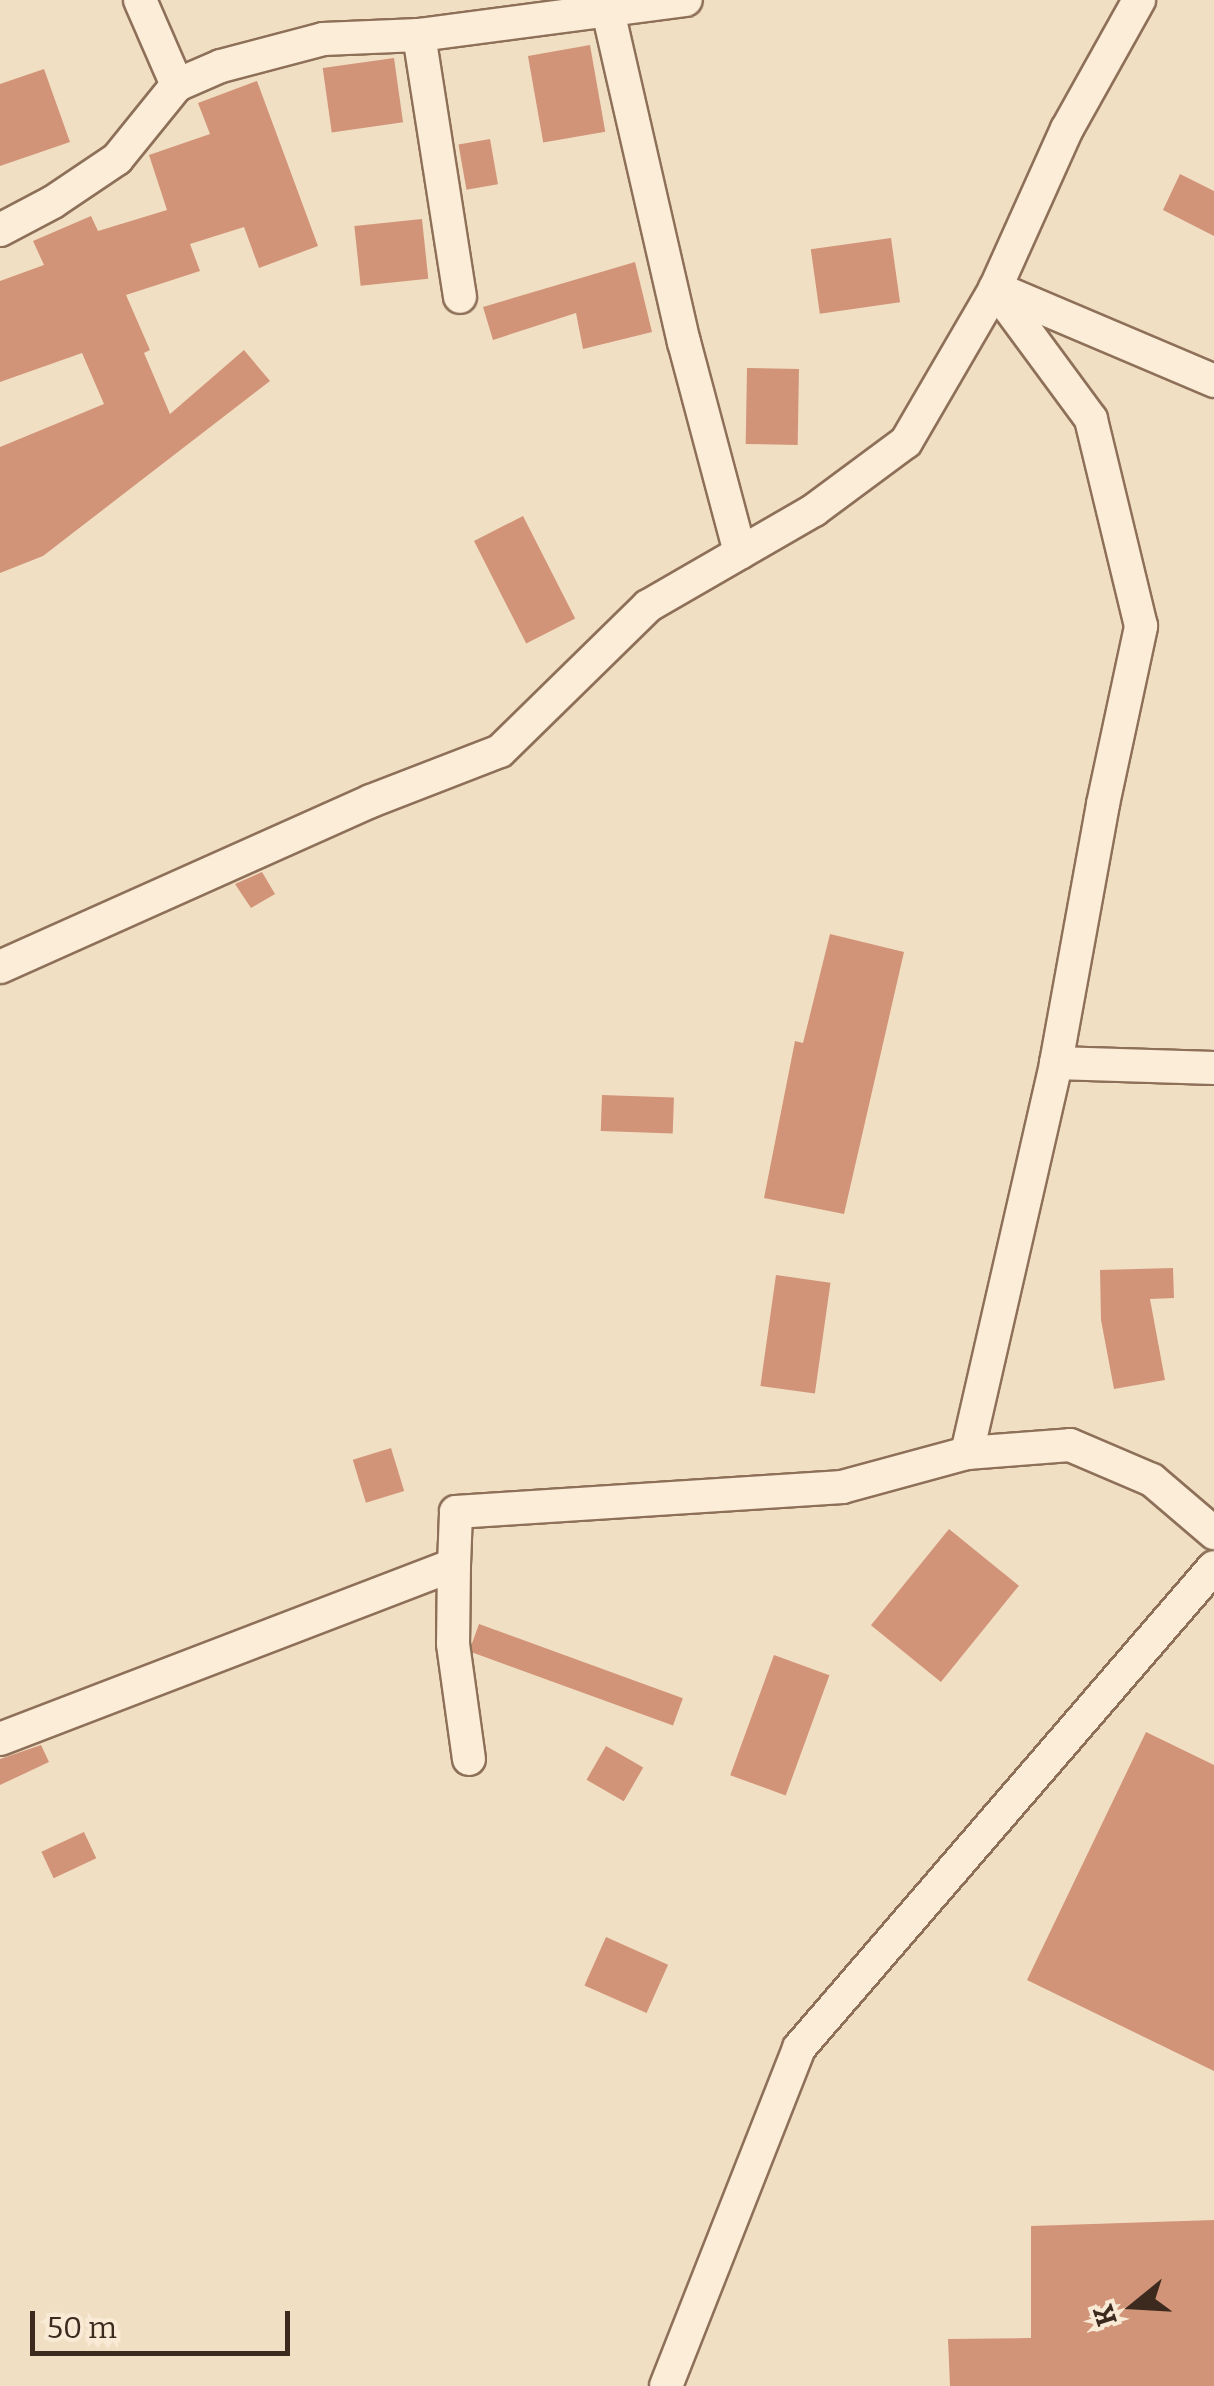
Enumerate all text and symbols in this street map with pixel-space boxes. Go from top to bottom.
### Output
north arrow [1084,2256,1184,2356]
scale bar [35,2291,295,2353]
text: K [1086,2301,1124,2330]
text: 50 m [47,2310,117,2346]

